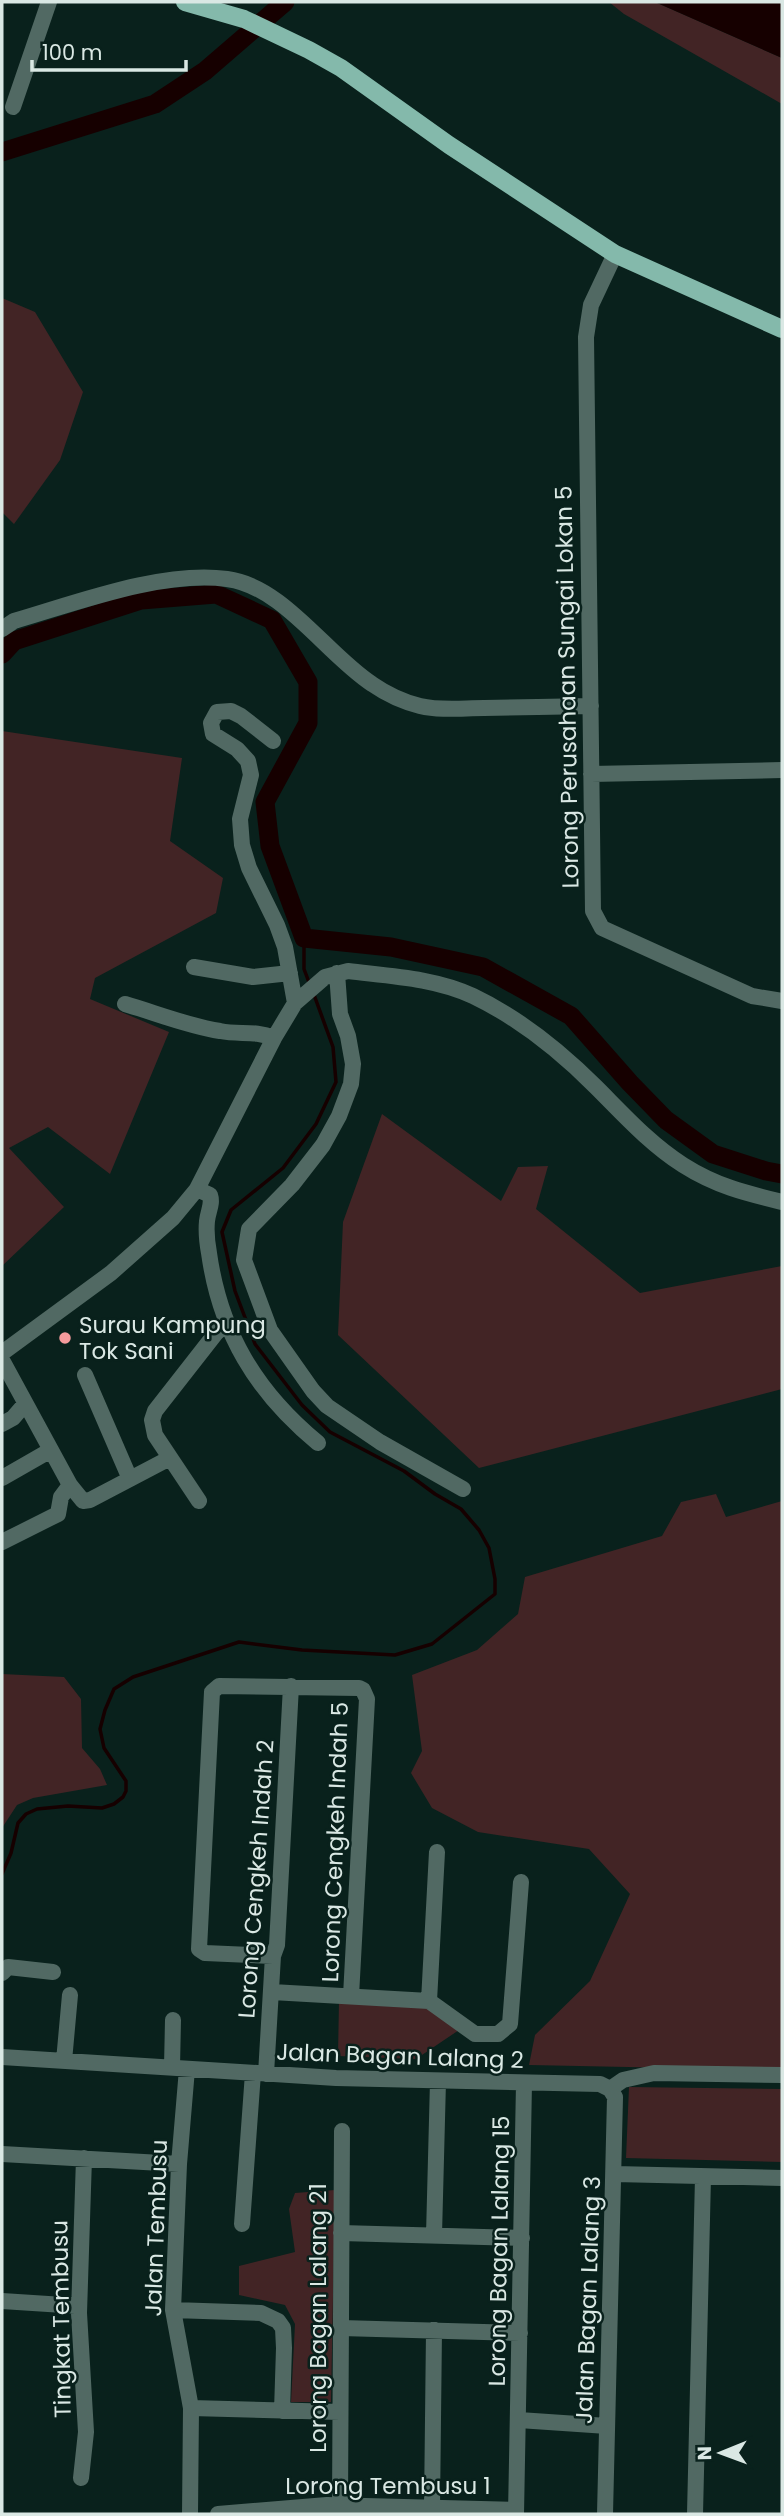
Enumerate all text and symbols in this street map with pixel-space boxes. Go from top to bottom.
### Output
scale bar [32,28,186,72]
text: 100 m [42,38,102,67]
street label: Lorong Perusahaan Sungai Lokan 5 [547,485,587,889]
place label: Surau Kampung Tok Sani [79,1309,266,1367]
marker: Surau Kampung Tok Sani [57,1330,73,1346]
street label: Lorong Cengkeh Indah 5 [314,1701,356,1983]
street label: Lorong Cengkeh Indah 2 [230,1739,282,2019]
street label: Jalan Bagan Lalang 2 [276,2036,524,2076]
street label: Lorong Bagan Lalang 15 [481,2115,517,2387]
street label: Jalan Tembusu [137,2139,175,2317]
street label: Jalan Bagan Lalang 3 [568,2175,608,2425]
street label: Lorong Bagan Lalang 21 [302,2183,334,2453]
street label: Tingkat Tembusu [43,2220,79,2418]
north arrow [686,2418,756,2488]
text: N [691,2446,718,2461]
street label: Lorong Tembusu 1 [285,2470,491,2502]

